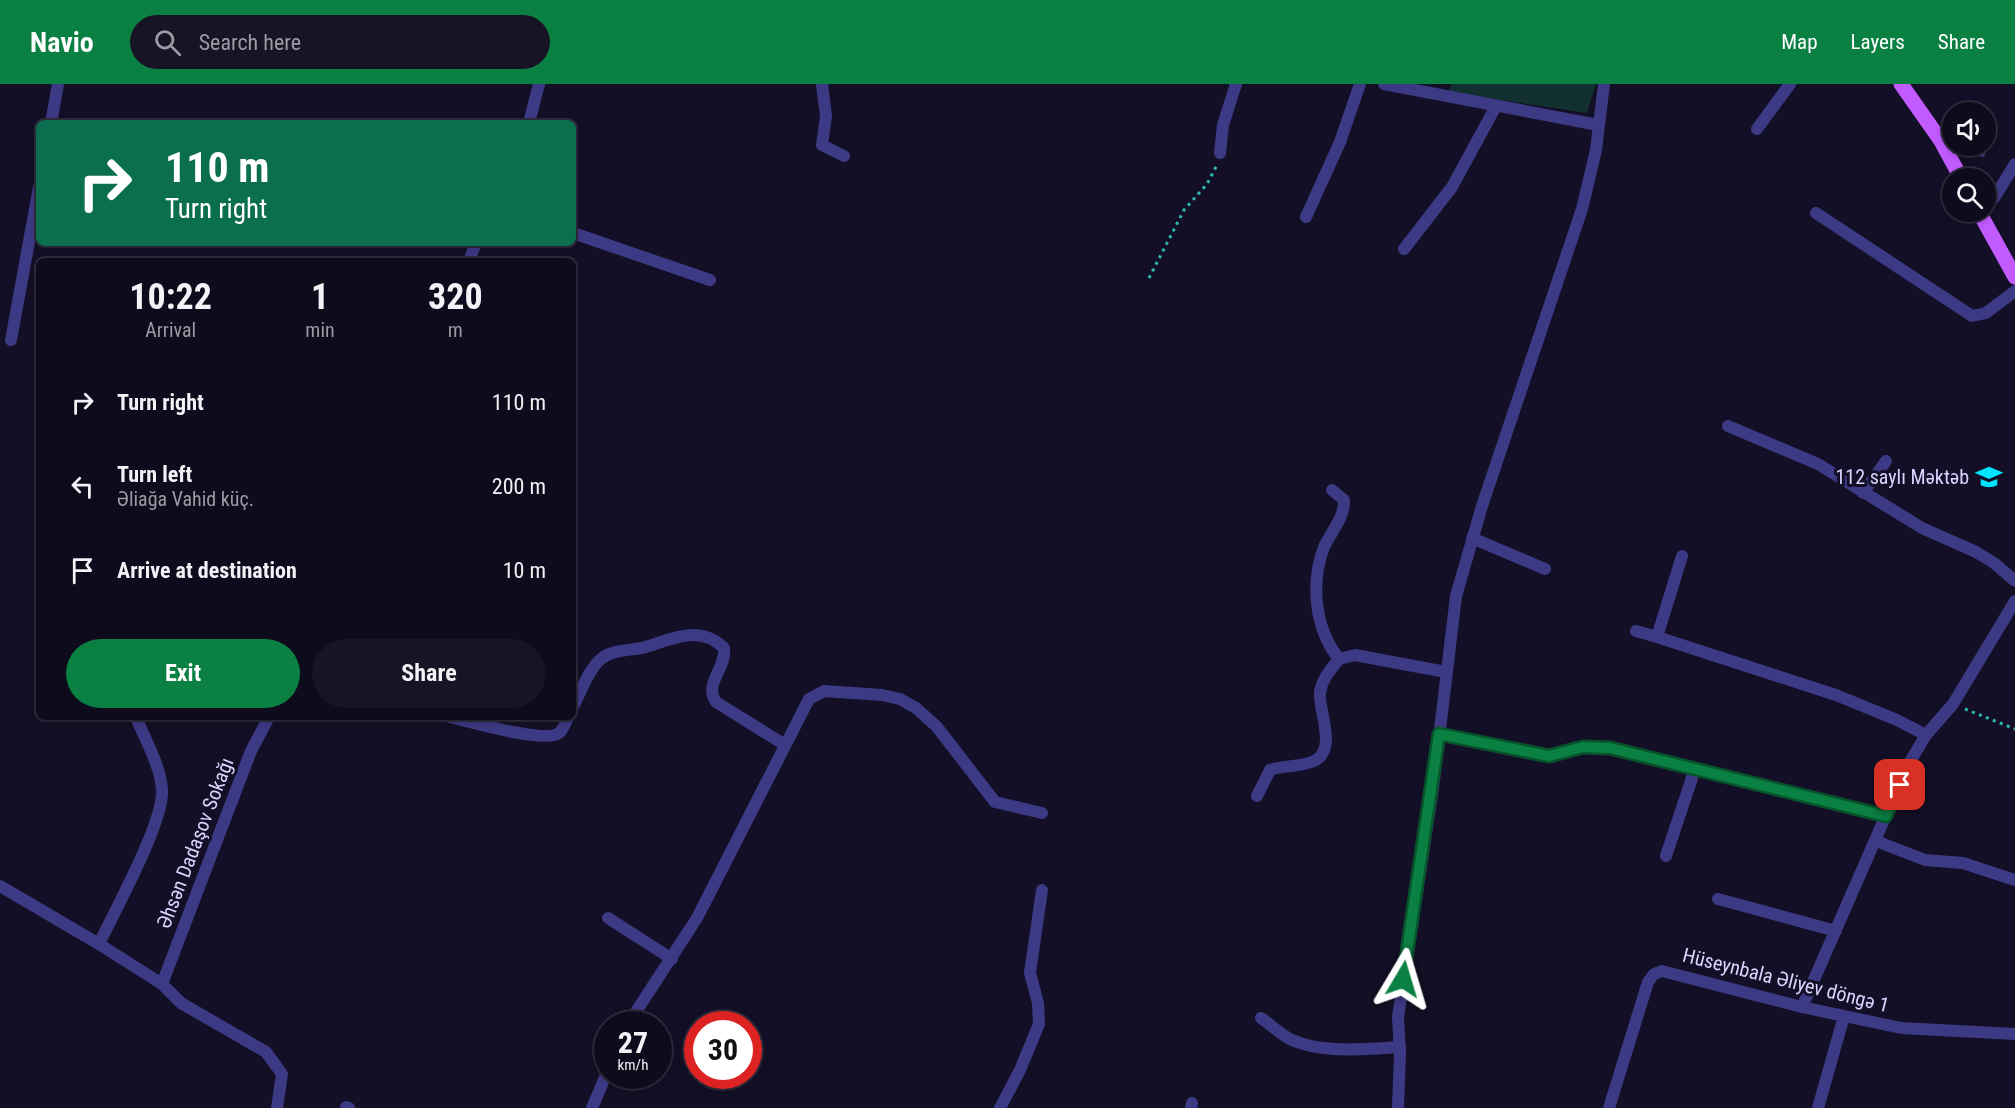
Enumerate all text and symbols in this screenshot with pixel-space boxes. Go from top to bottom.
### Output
search box [130,15,550,69]
text: Navio [30,26,94,59]
icon: search [151,26,184,59]
text: Search here [199,30,301,55]
text: Map [1781,30,1818,54]
text: Layers [1851,30,1905,54]
text: Share [1938,30,1985,54]
map controls [1942,102,1996,222]
button: sound [1942,102,1996,156]
text: 110 m [165,143,270,192]
icon: right [66,144,144,222]
button: search [1942,168,1996,222]
text: Turn right [165,193,267,225]
text: 10:22 [129,276,212,318]
text: 1 [311,276,329,318]
text: 320 [428,276,483,318]
text: Arrival [145,318,196,342]
text: min [305,318,335,342]
text: m [448,318,463,342]
icon: right [66,386,99,419]
text: Turn right [117,390,204,415]
text: 110 m [492,390,546,415]
text: Turn left [117,462,192,487]
school or university icon: 112 saylı Məktəb [1974,462,2004,492]
place label: 112 saylı Məktəb [1835,465,1969,489]
icon: left [66,470,99,503]
text: 200 m [492,474,546,499]
text: Əliağa Vahid küç. [117,487,254,511]
icon: arrive [66,554,99,587]
text: Arrive at destination [117,558,297,583]
text: 10 m [503,558,546,583]
button: Exit [66,639,300,708]
button: Share [312,639,546,708]
street label: Əhsən Dadaşov Sokağı [151,754,239,932]
pin [1874,759,1925,810]
icon: arrive [1883,768,1916,801]
street label: Hüseynbala Əliyev döngə 1 [1680,943,1892,1017]
position arrow [1371,947,1435,1011]
speed limit sign: 30 [684,1011,762,1089]
text: 27 [618,1025,648,1060]
text: km/h [618,1056,648,1074]

